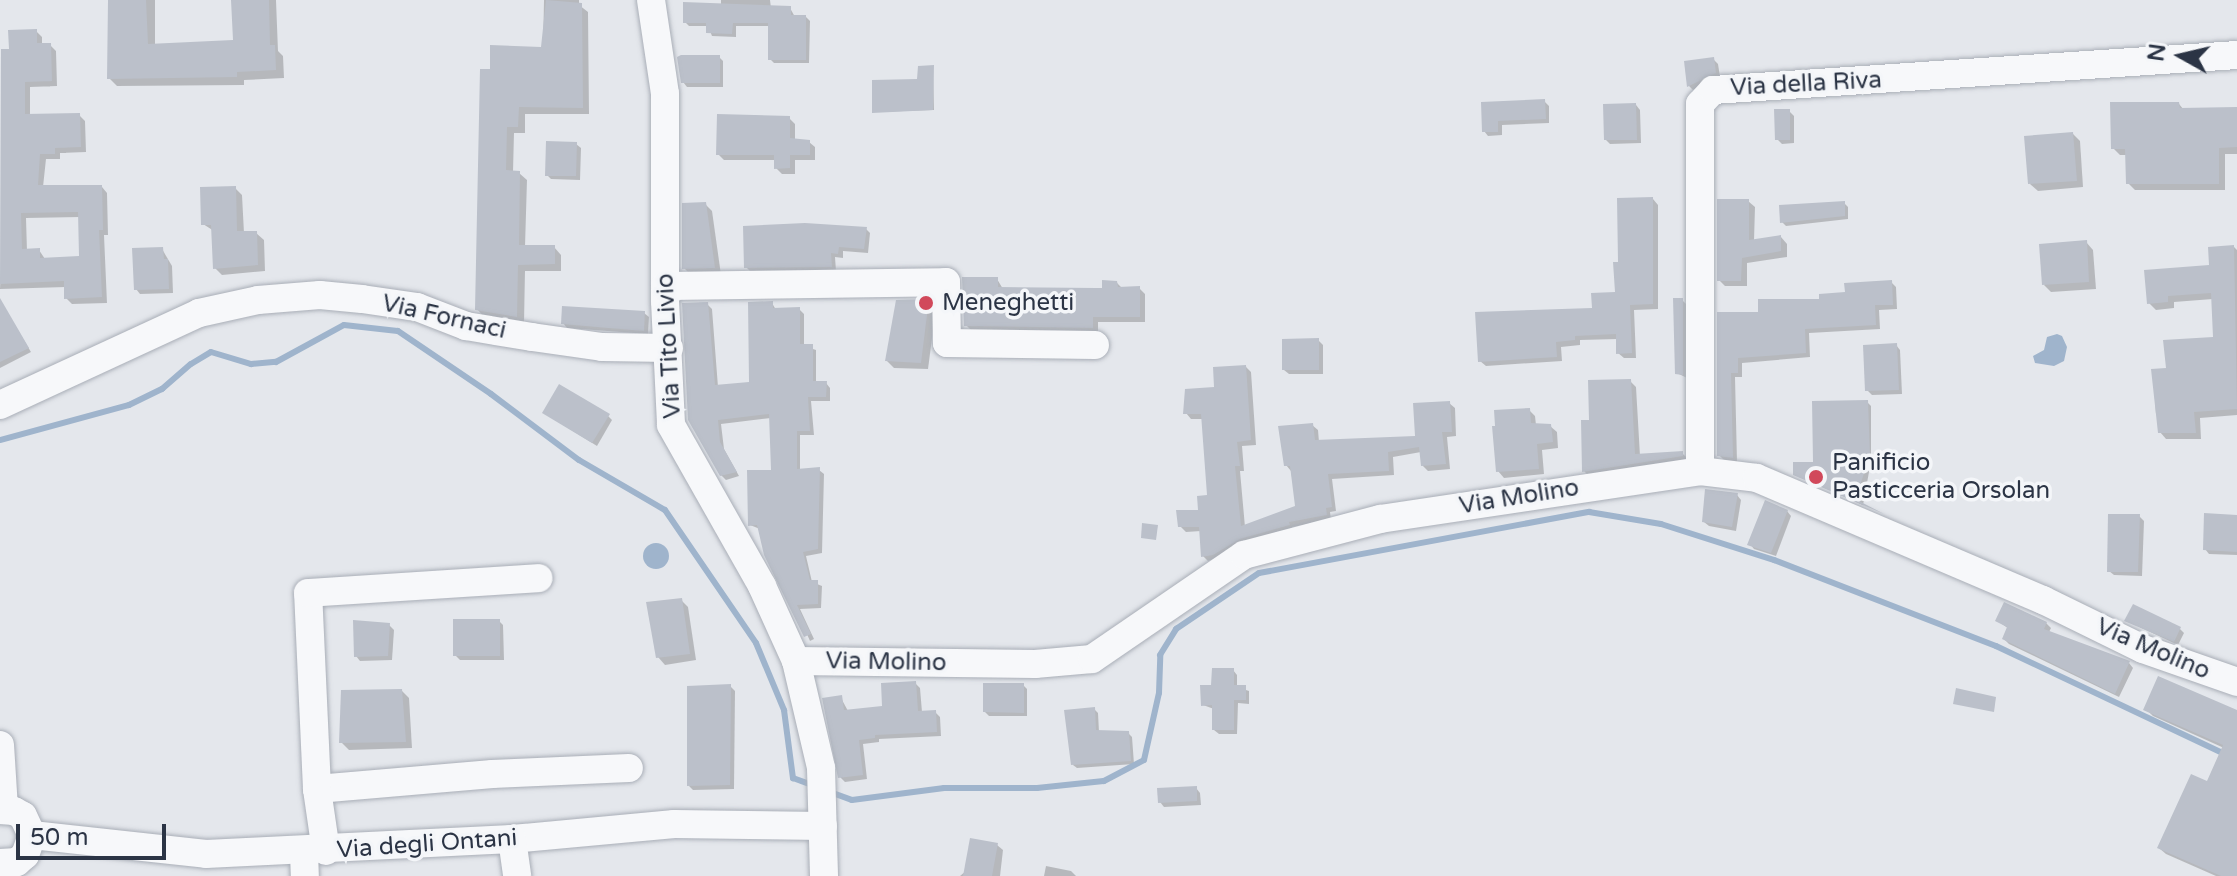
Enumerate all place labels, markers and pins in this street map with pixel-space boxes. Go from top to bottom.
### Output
place label: Meneghetti [942,289,1074,317]
marker: Meneghetti [917,294,935,312]
place label: Panificio Pasticceria Orsolan [1832,449,2050,505]
marker: Panificio Pasticceria Orsolan [1807,468,1825,486]

